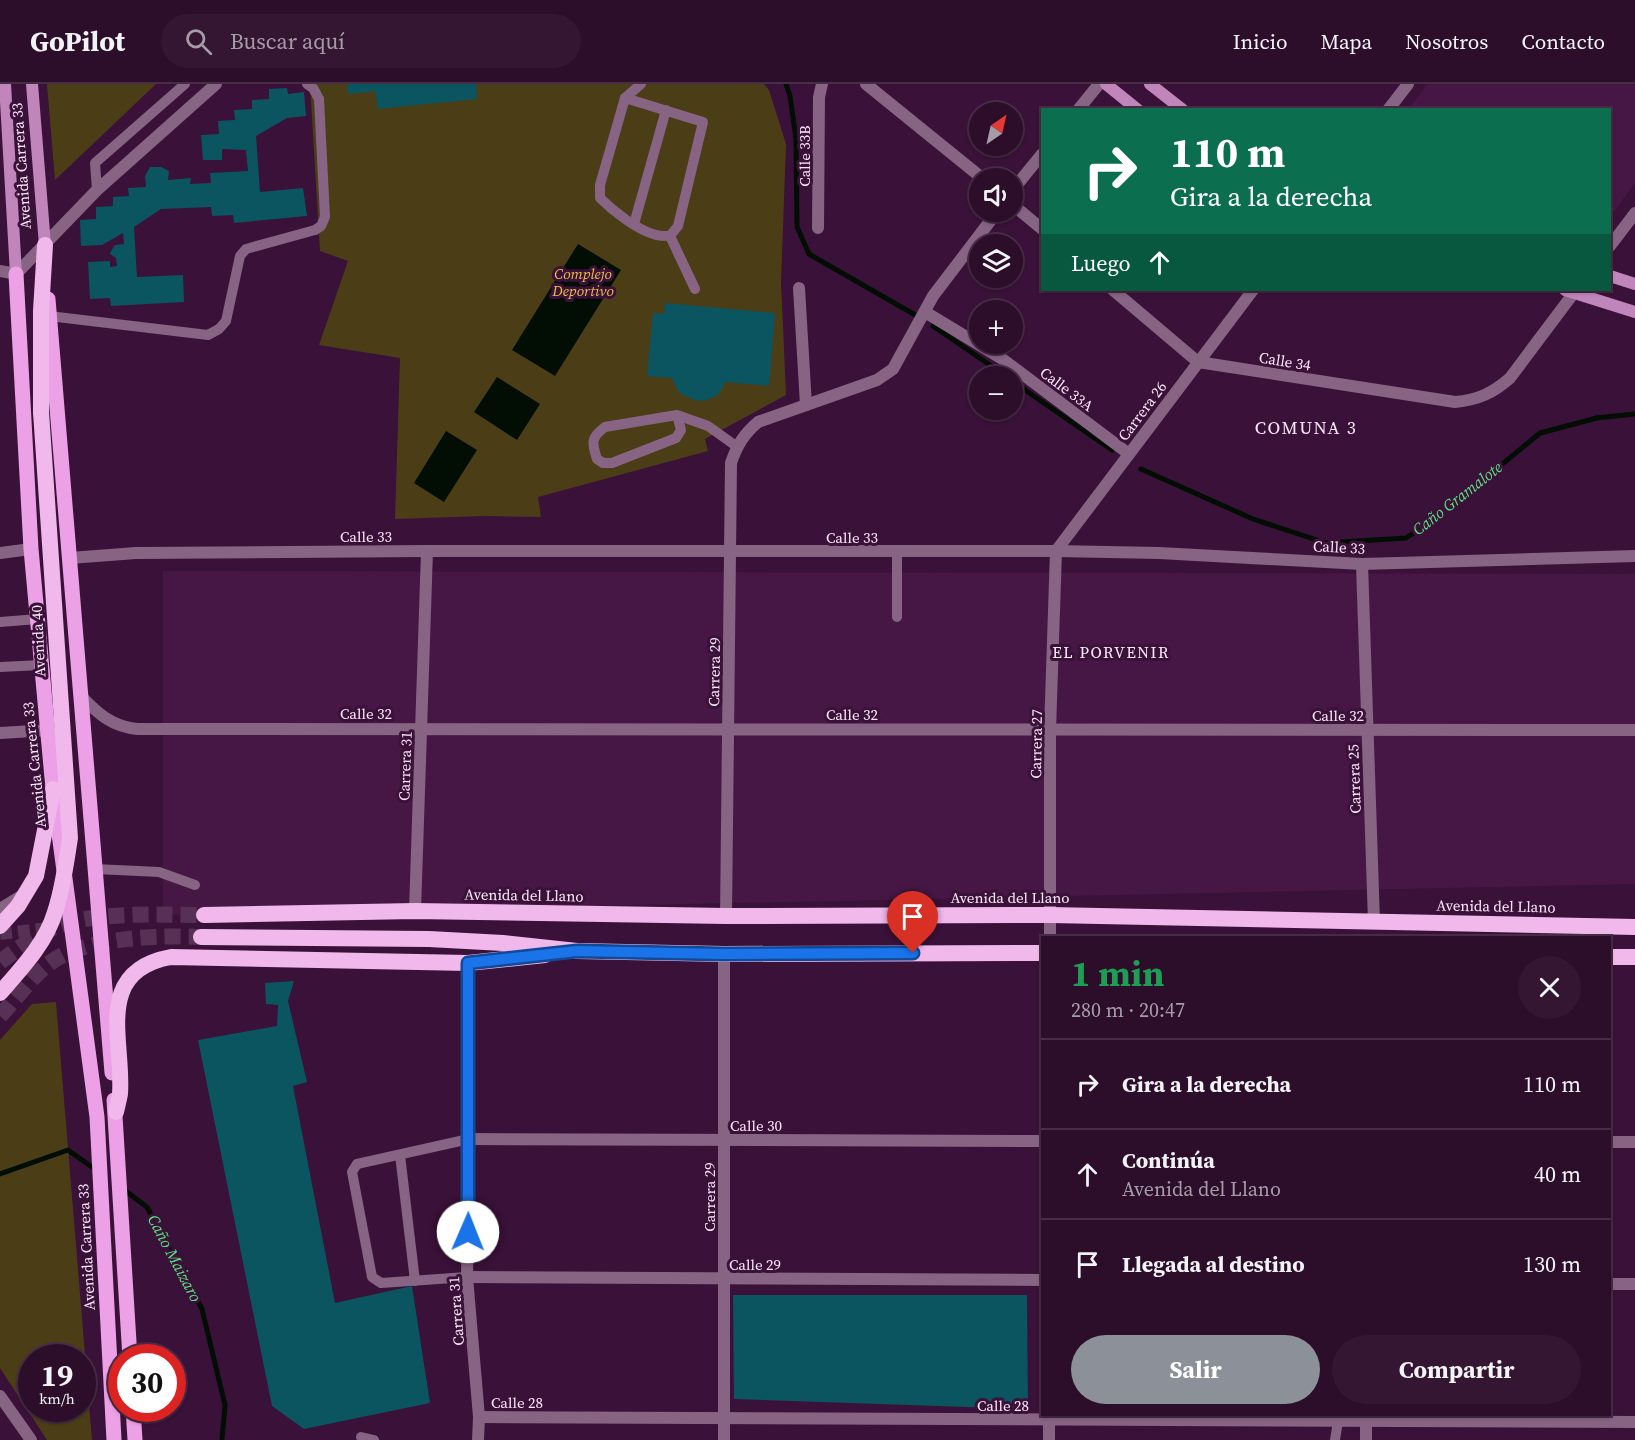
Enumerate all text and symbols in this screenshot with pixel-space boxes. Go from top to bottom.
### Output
search box [161,14,581,68]
text: GoPilot [30,22,125,60]
icon: search [182,25,215,58]
text: Buscar aquí [230,26,345,56]
text: Inicio [1233,27,1287,56]
text: Mapa [1320,27,1372,56]
text: Nosotros [1405,27,1488,56]
text: Contacto [1521,27,1605,56]
street label: Avenida Carrera 33 [6,102,36,230]
north arrow [969,102,1023,156]
map controls [969,102,1023,420]
text: 110 m [1170,123,1285,181]
street label: Calle 33B [794,125,815,187]
icon: right [1071,132,1149,210]
button: sound [969,168,1023,222]
text: Gira a la derecha [1170,178,1372,215]
button: layers [969,234,1023,288]
icon: ahead [1143,246,1176,279]
text: Luego [1071,248,1131,278]
park label: Complejo Deportivo [551,263,614,301]
button: + [969,300,1023,354]
street label: Calle 34 [1258,347,1313,376]
street label: Calle 33A [1036,362,1098,416]
button: − [969,366,1023,420]
street label: Carrera 26 [1113,377,1171,445]
district label: COMUNA 3 [1255,415,1357,440]
water label: Caño Gramalote [1408,456,1507,540]
street label: Calle 33 [340,526,392,547]
street label: Calle 33 [826,527,878,548]
street label: Calle 33 [1312,535,1366,559]
street label: Avenida 40 [26,604,50,678]
street label: Carrera 29 [703,637,725,707]
district label: EL PORVENIR [1052,641,1170,663]
street label: Avenida Carrera 33 [17,701,51,829]
street label: Calle 32 [340,703,392,724]
street label: Calle 32 [826,704,878,725]
street label: Calle 32 [1312,705,1364,726]
street label: Carrera 27 [1025,709,1047,779]
street label: Carrera 31 [393,731,417,801]
street label: Carrera 25 [1342,744,1366,814]
street label: Avenida del Llano [464,883,584,907]
street label: Avenida del Llano [950,887,1070,908]
pin [887,891,938,953]
street label: Avenida del Llano [1436,894,1556,918]
icon: arrive [896,900,929,933]
text: 1 min [1071,949,1164,998]
button: close [1518,956,1581,1019]
text: 280 m · 20:47 [1071,996,1185,1024]
icon: right [1071,1068,1104,1101]
text: Gira a la derecha [1122,1069,1291,1099]
text: 110 m [1523,1069,1581,1099]
street label: Calle 30 [730,1115,782,1136]
text: Continúa [1122,1145,1215,1175]
icon: ahead [1071,1158,1104,1191]
text: 40 m [1534,1159,1581,1189]
street label: Carrera 29 [699,1162,720,1232]
text: Avenida del Llano [1122,1175,1281,1203]
street label: Avenida Carrera 33 [72,1183,100,1311]
position arrow [436,1200,500,1264]
water label: Caño Maizaro [143,1211,207,1306]
icon: arrive [1071,1248,1104,1281]
text: Llegada al destino [1122,1249,1305,1279]
text: 130 m [1523,1249,1581,1279]
street label: Calle 29 [729,1254,781,1275]
street label: Carrera 31 [443,1276,469,1346]
button: Salir [1071,1335,1320,1404]
button: Compartir [1332,1335,1581,1404]
speed limit sign: 30 [108,1344,186,1422]
text: 19 [41,1355,73,1396]
text: km/h [39,1388,75,1409]
street label: Calle 28 [491,1392,543,1413]
street label: Calle 28 [977,1395,1029,1416]

